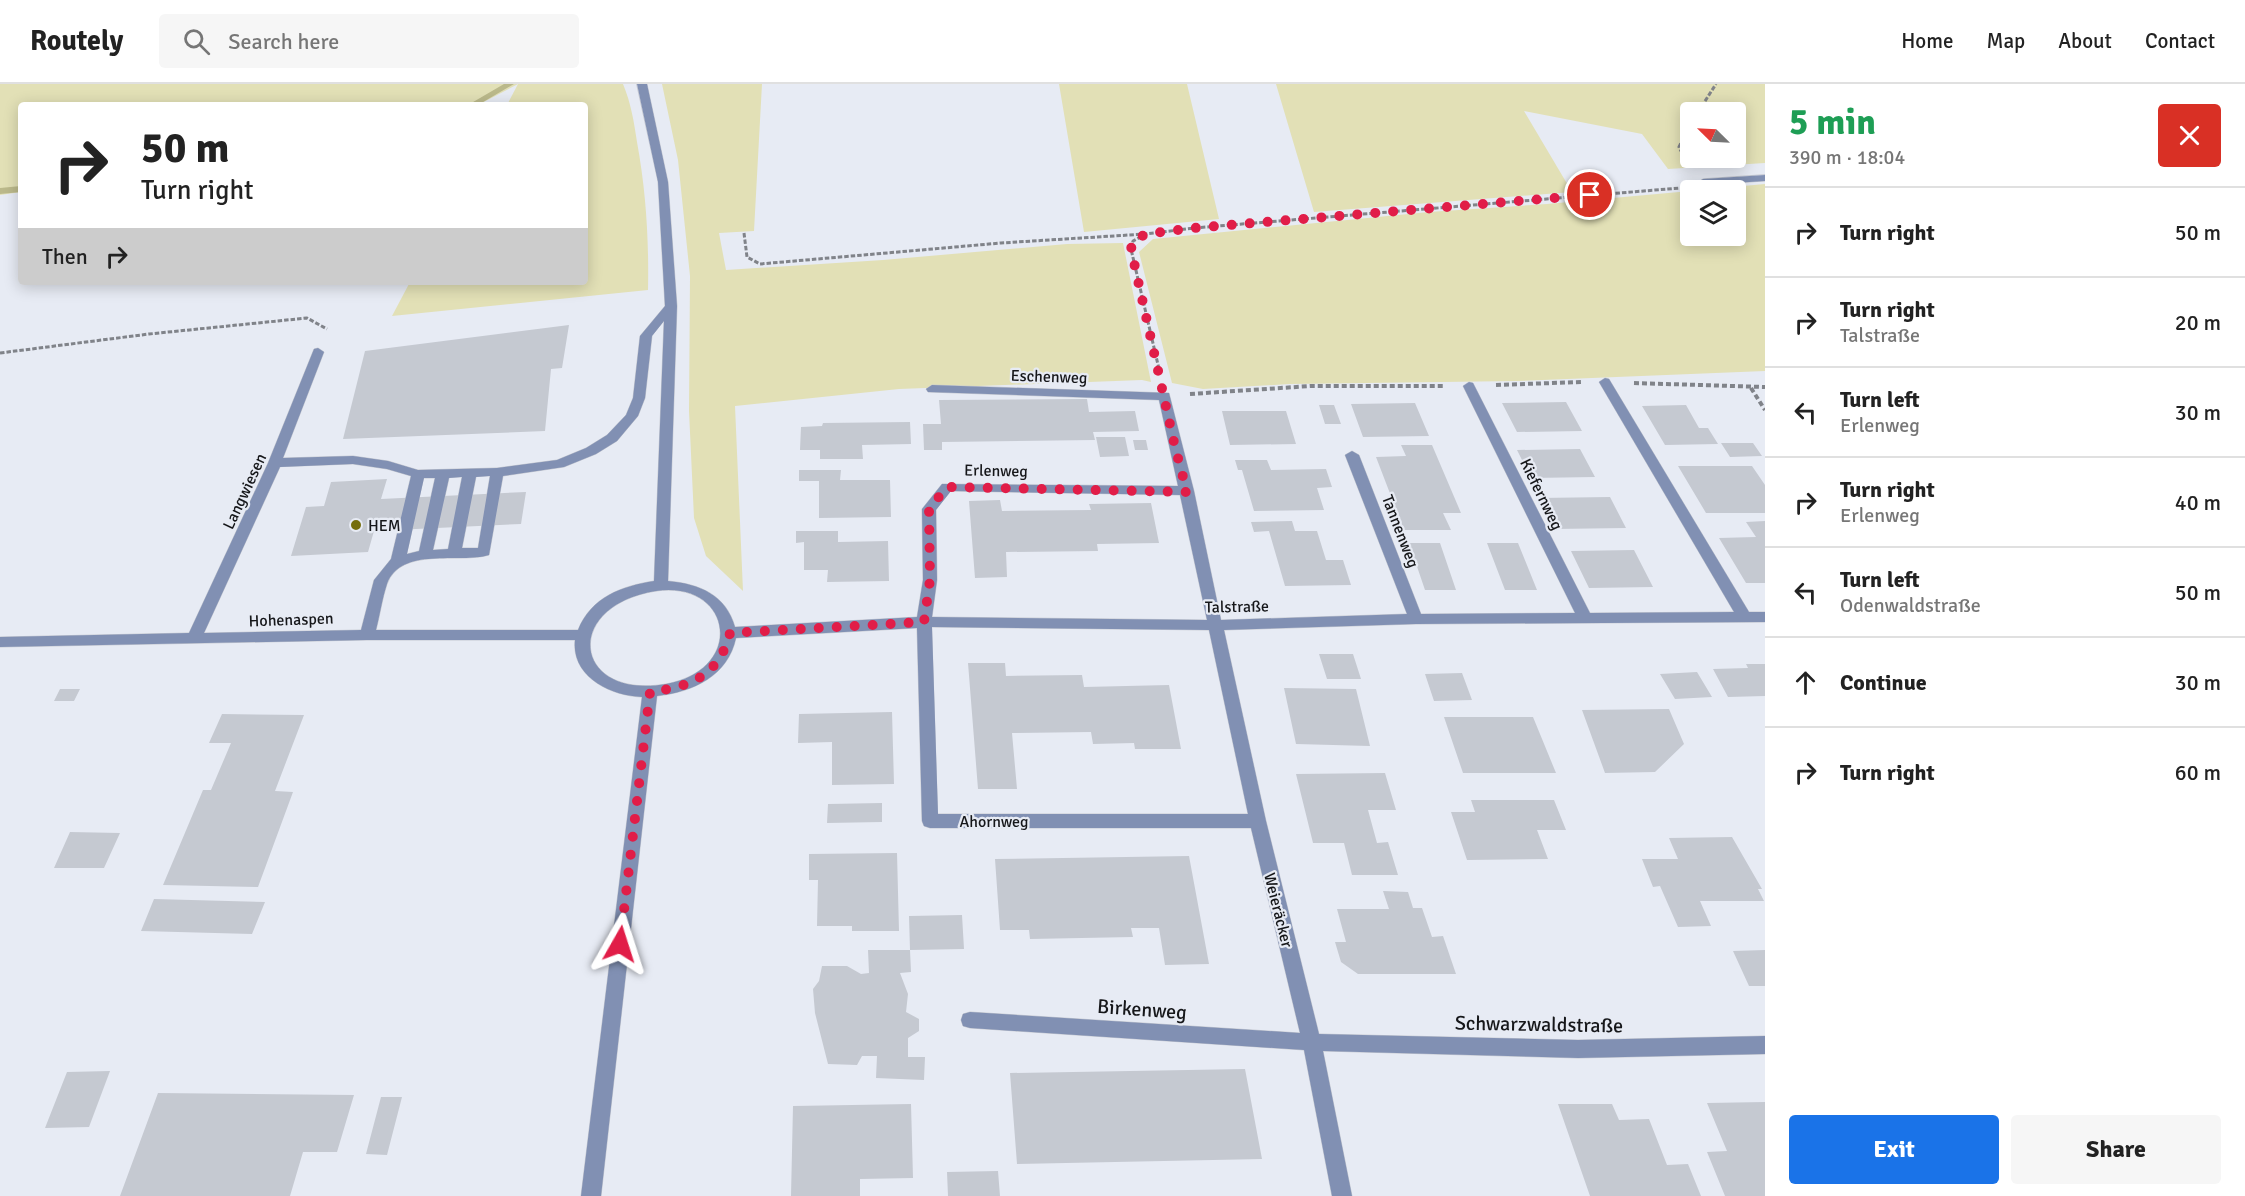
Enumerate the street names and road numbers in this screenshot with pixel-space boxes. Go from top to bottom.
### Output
street label: Eschenweg [1010,366,1088,388]
street label: Langwiesen [219,450,271,533]
street label: Kiefernweg [1515,455,1567,534]
street label: Erlenweg [964,460,1028,482]
street label: Tannenweg [1377,492,1423,571]
street label: Talstraße [1205,596,1269,618]
street label: Hohenaspen [248,609,334,631]
street label: Ahornweg [960,812,1029,832]
street label: Weieräcker [1259,871,1297,950]
street label: Birkenweg [1096,994,1188,1025]
street label: Schwarzwaldstraße [1455,1011,1623,1038]

